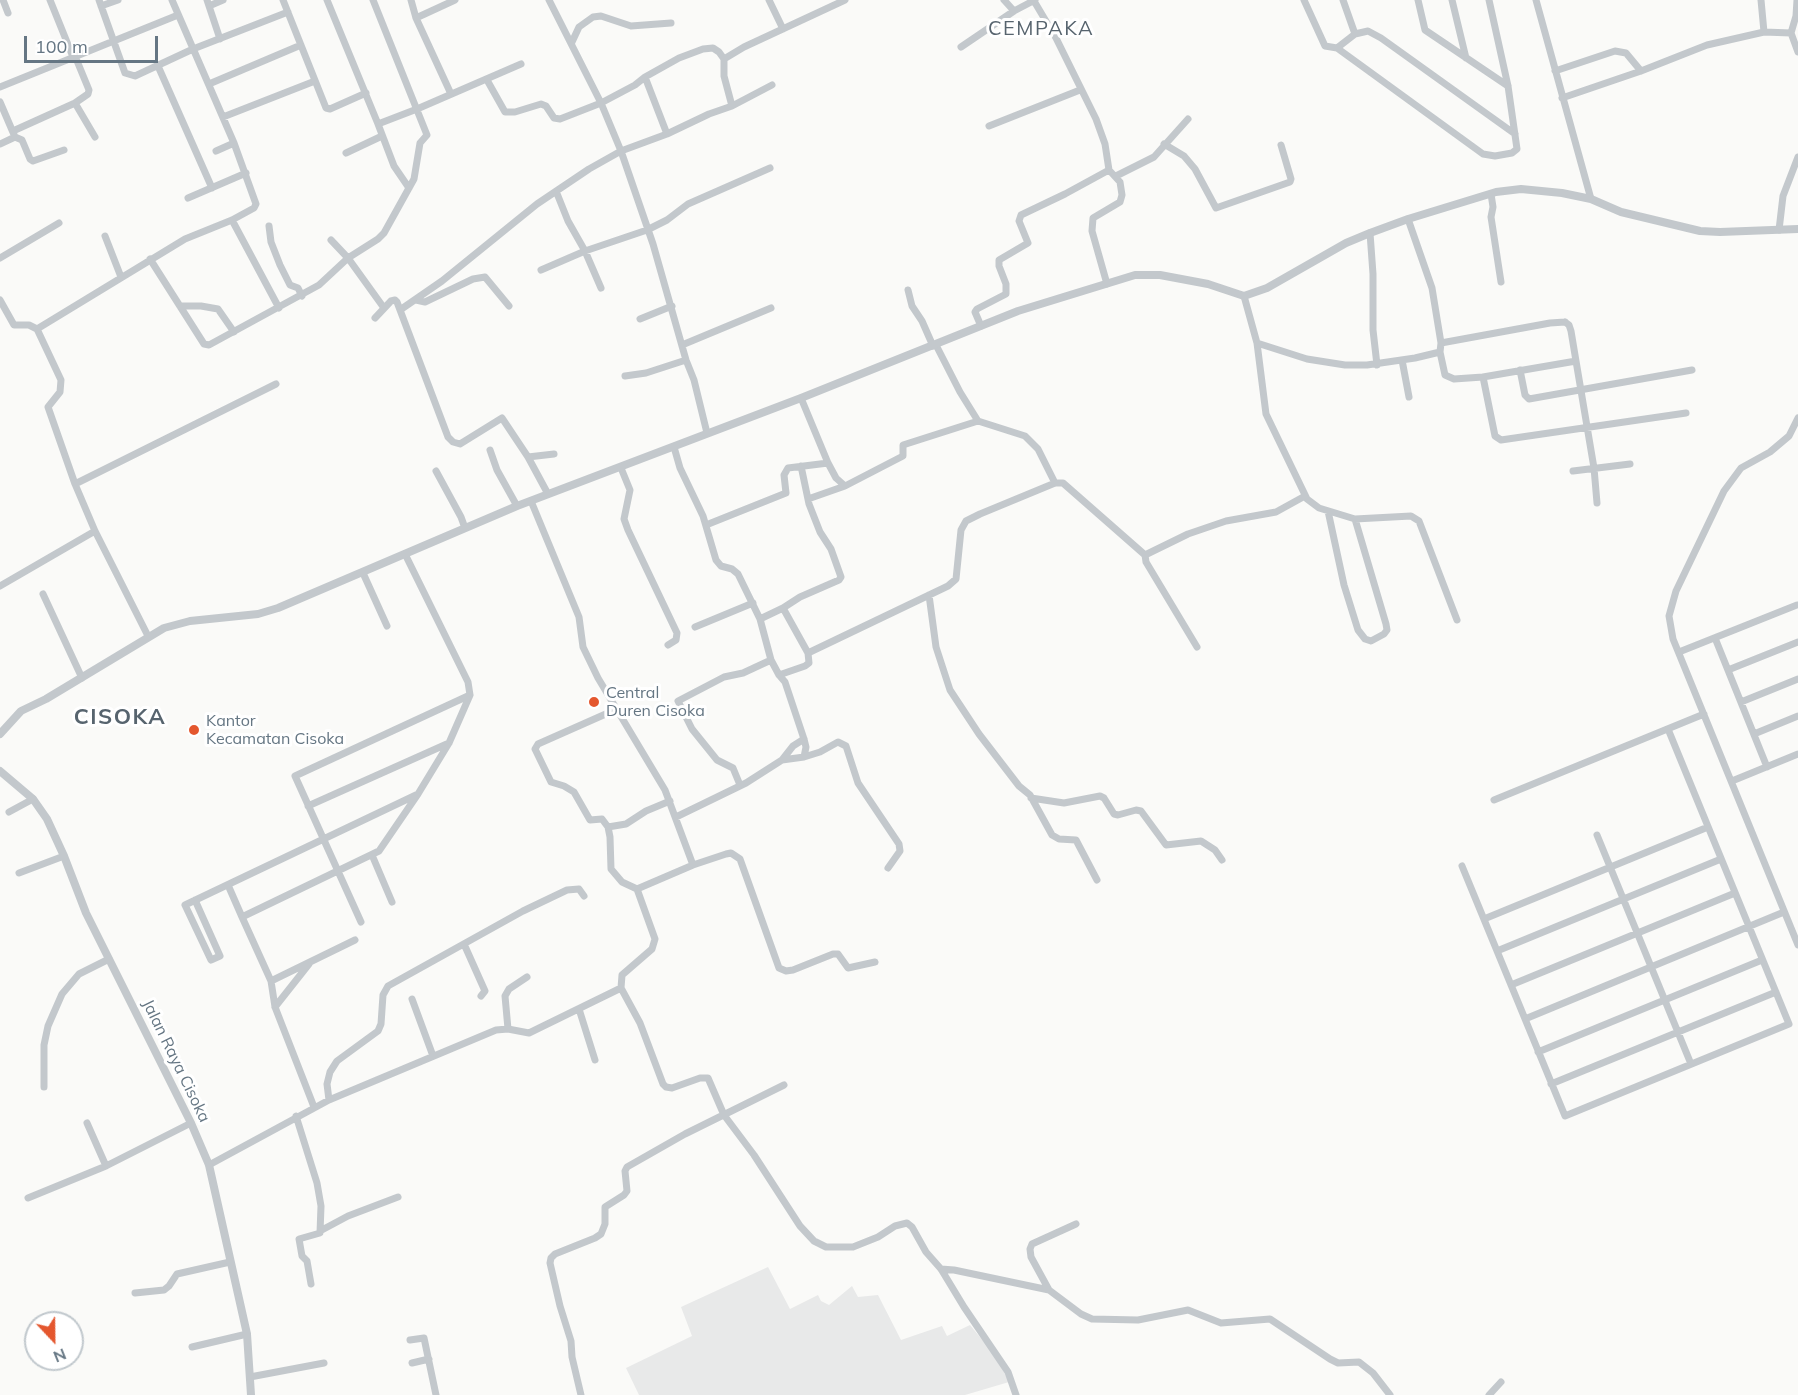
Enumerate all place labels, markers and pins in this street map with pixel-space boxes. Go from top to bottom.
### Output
place label: Central Duren Cisoka [606,683,705,721]
marker: Central Duren Cisoka [587,695,601,709]
place label: Kantor Kecamatan Cisoka [206,711,344,749]
marker: Kantor Kecamatan Cisoka [187,723,201,737]

